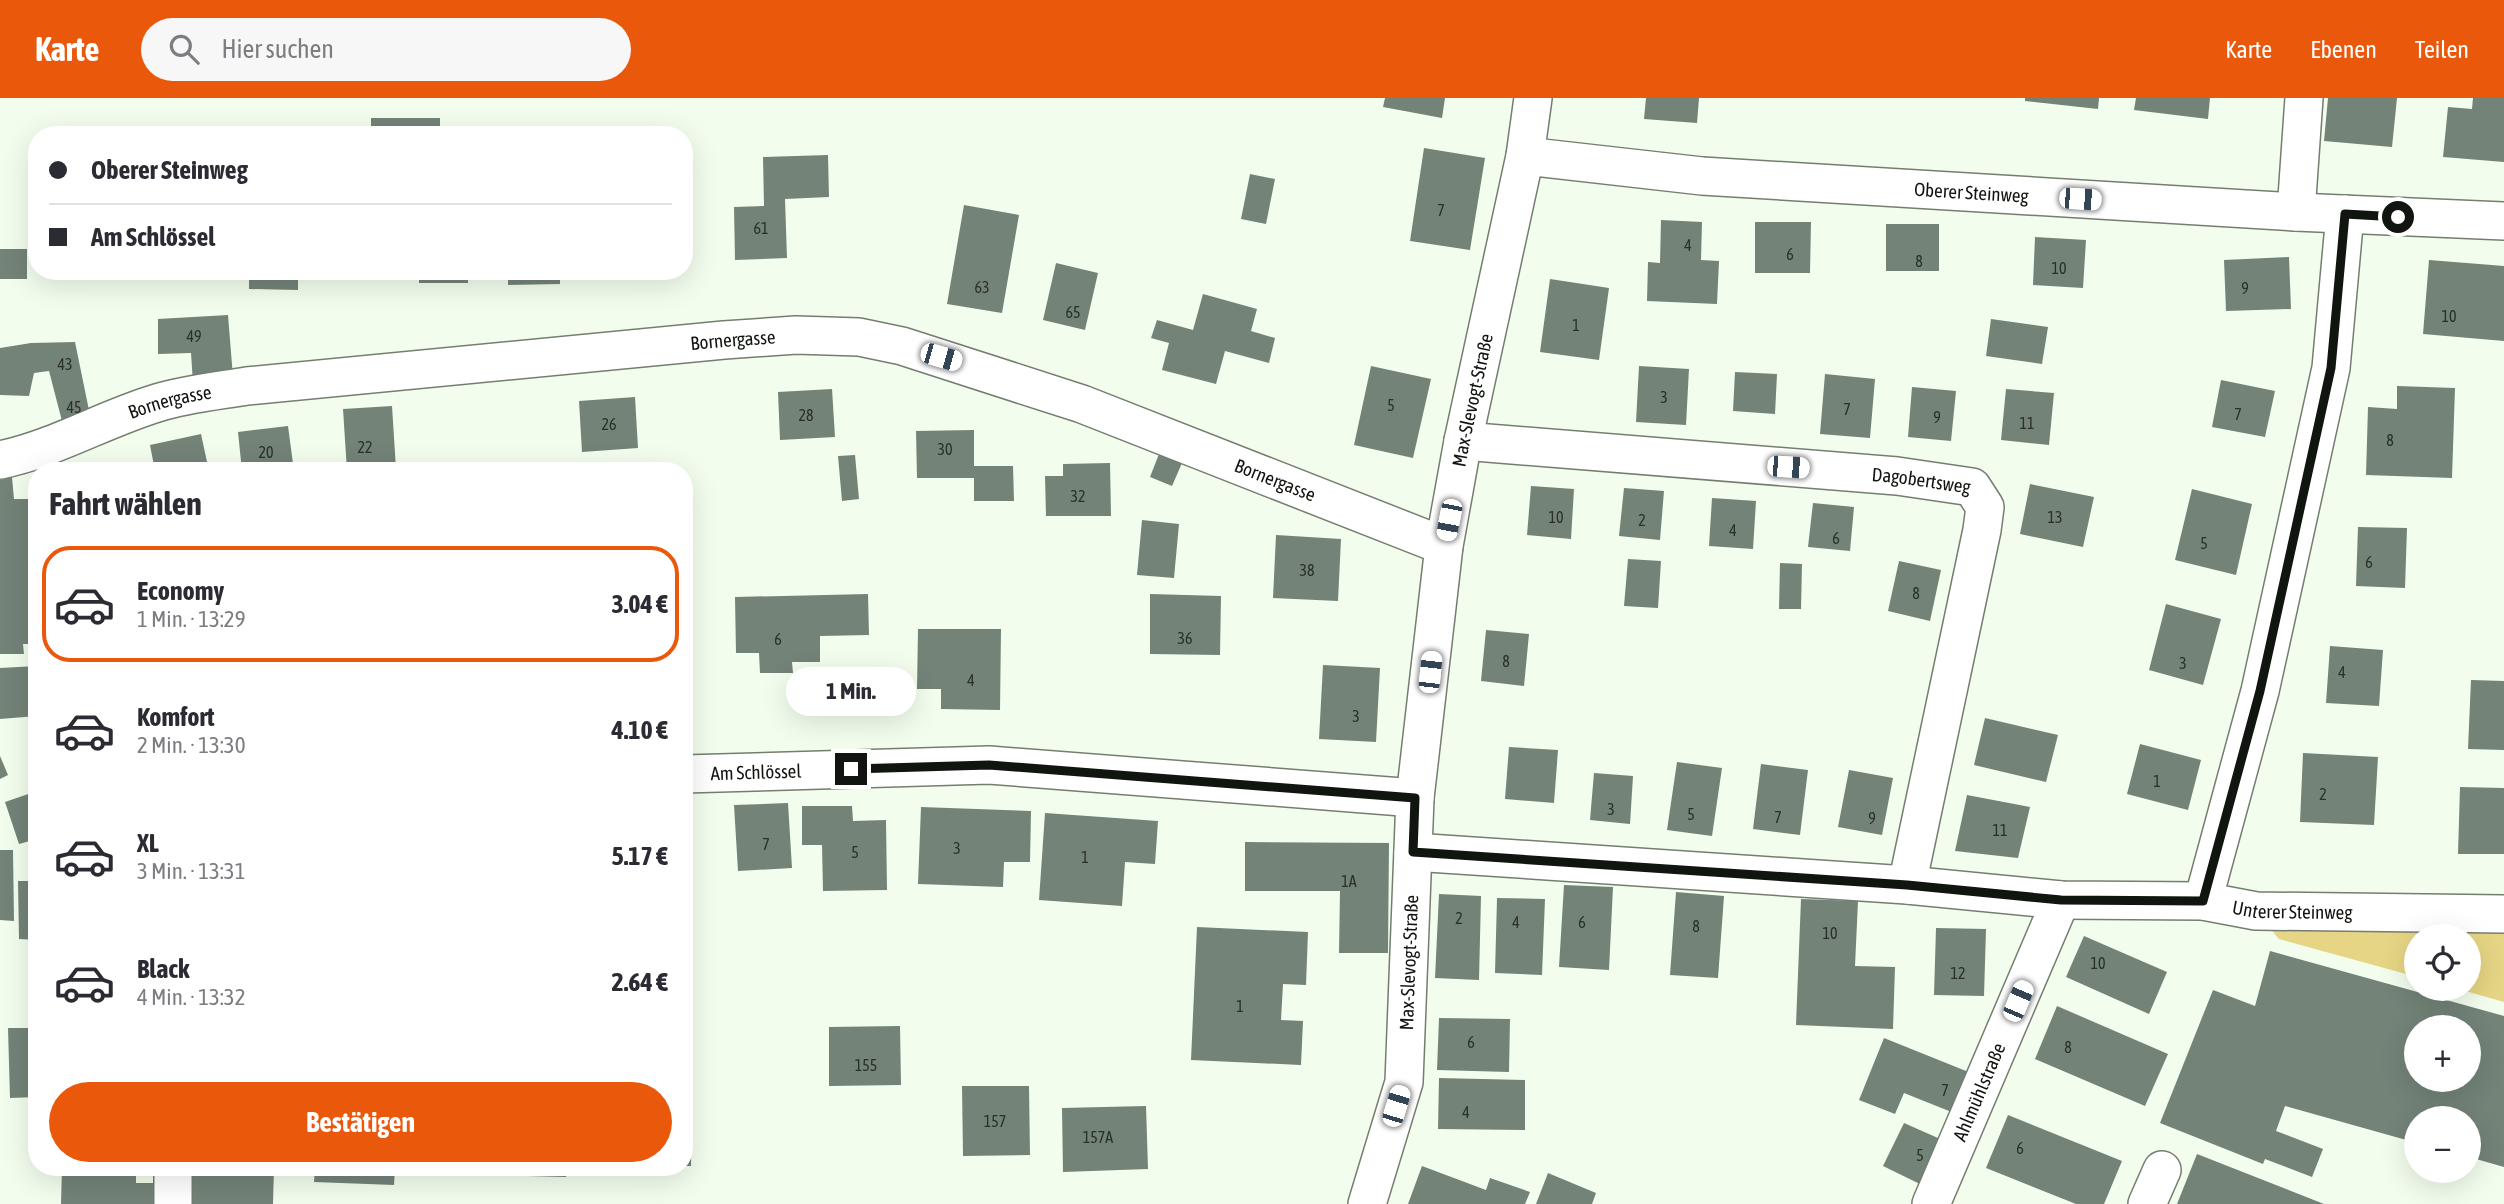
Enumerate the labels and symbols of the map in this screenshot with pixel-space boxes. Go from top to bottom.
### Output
street label: Oberer Steinweg [1913,178,2030,207]
car [2059,187,2102,211]
house number: 7 [1437,201,1445,219]
route start [2382,201,2414,233]
house number: 61 [753,219,769,237]
house number: 4 [1684,236,1692,254]
house number: 6 [1786,245,1794,263]
house number: 8 [1915,252,1923,270]
house number: 10 [2051,259,2067,277]
house number: 63 [974,278,990,296]
house number: 9 [2241,279,2249,297]
house number: 65 [1065,303,1081,321]
house number: 10 [2441,307,2457,325]
house number: 1 [1572,316,1580,334]
street label: Bornergasse [689,325,776,354]
house number: 49 [186,327,202,345]
street label: Max-Slevogt-Straße [1448,332,1497,468]
car [918,341,965,373]
house number: 43 [57,355,73,373]
street label: Bornergasse [125,381,213,423]
house number: 3 [1660,388,1668,406]
house number: 5 [1387,396,1395,414]
house number: 45 [66,398,82,416]
house number: 7 [1843,400,1851,418]
house number: 7 [2234,405,2242,423]
house number: 28 [798,406,814,424]
house number: 9 [1933,408,1941,426]
house number: 11 [2019,414,2035,432]
house number: 26 [601,415,617,433]
house number: 8 [2386,431,2394,449]
house number: 22 [357,438,373,456]
house number: 30 [937,440,953,458]
house number: 20 [258,443,274,461]
street label: Bornergasse [1232,454,1319,506]
car [1767,455,1810,479]
street label: Dagobertsweg [1871,463,1973,498]
house number: 32 [1070,487,1086,505]
car [1435,497,1464,543]
house number: 10 [1548,508,1564,526]
house number: 13 [2047,508,2063,526]
house number: 2 [1638,511,1646,529]
house number: 4 [1729,521,1737,539]
house number: 6 [1832,529,1840,547]
house number: 5 [2200,534,2208,552]
house number: 6 [2365,553,2373,571]
house number: 38 [1299,561,1315,579]
house number: 8 [1912,584,1920,602]
house number: 36 [1177,629,1193,647]
house number: 6 [774,630,782,648]
car [1418,650,1443,694]
house number: 8 [1502,652,1510,670]
house number: 3 [2179,654,2187,672]
house number: 4 [2338,663,2346,681]
callout: 1 Min. [786,668,916,716]
house number: 4 [967,671,975,689]
house number: 3 [1352,707,1360,725]
route end [835,753,867,785]
street label: Am Schlössel [710,760,802,784]
house number: 1 [2153,772,2161,790]
house number: 2 [2319,785,2327,803]
house number: 3 [1607,800,1615,818]
house number: 5 [1687,805,1695,823]
house number: 7 [1774,808,1782,826]
house number: 9 [1868,809,1876,827]
house number: 11 [1992,821,2008,839]
house number: 7 [762,835,770,853]
house number: 3 [953,839,961,857]
house number: 5 [851,843,859,861]
house number: 1 [1081,848,1089,866]
house number: 1A [1341,872,1357,890]
street label: Max-Slevogt-Straße [1395,894,1422,1031]
street label: Unterer Steinweg [2230,896,2353,923]
house number: 2 [1455,909,1463,927]
house number: 4 [1512,913,1520,931]
house number: 6 [1578,913,1586,931]
house number: 8 [1692,917,1700,935]
house number: 10 [1822,924,1838,942]
house number: 10 [2090,954,2106,972]
house number: 12 [1950,964,1966,982]
car [2001,978,2036,1024]
house number: 1 [1236,997,1244,1015]
house number: 6 [1467,1033,1475,1051]
house number: 8 [2064,1038,2072,1056]
street label: Ahlmühlstraße [1948,1039,2010,1144]
house number: 155 [855,1056,877,1074]
house number: 7 [1941,1081,1949,1099]
car [1380,1083,1413,1129]
house number: 4 [1462,1103,1470,1121]
house number: 157 [984,1112,1006,1130]
house number: 157A [1083,1128,1113,1146]
house number: 6 [2016,1139,2024,1157]
house number: 5 [1916,1146,1924,1164]

